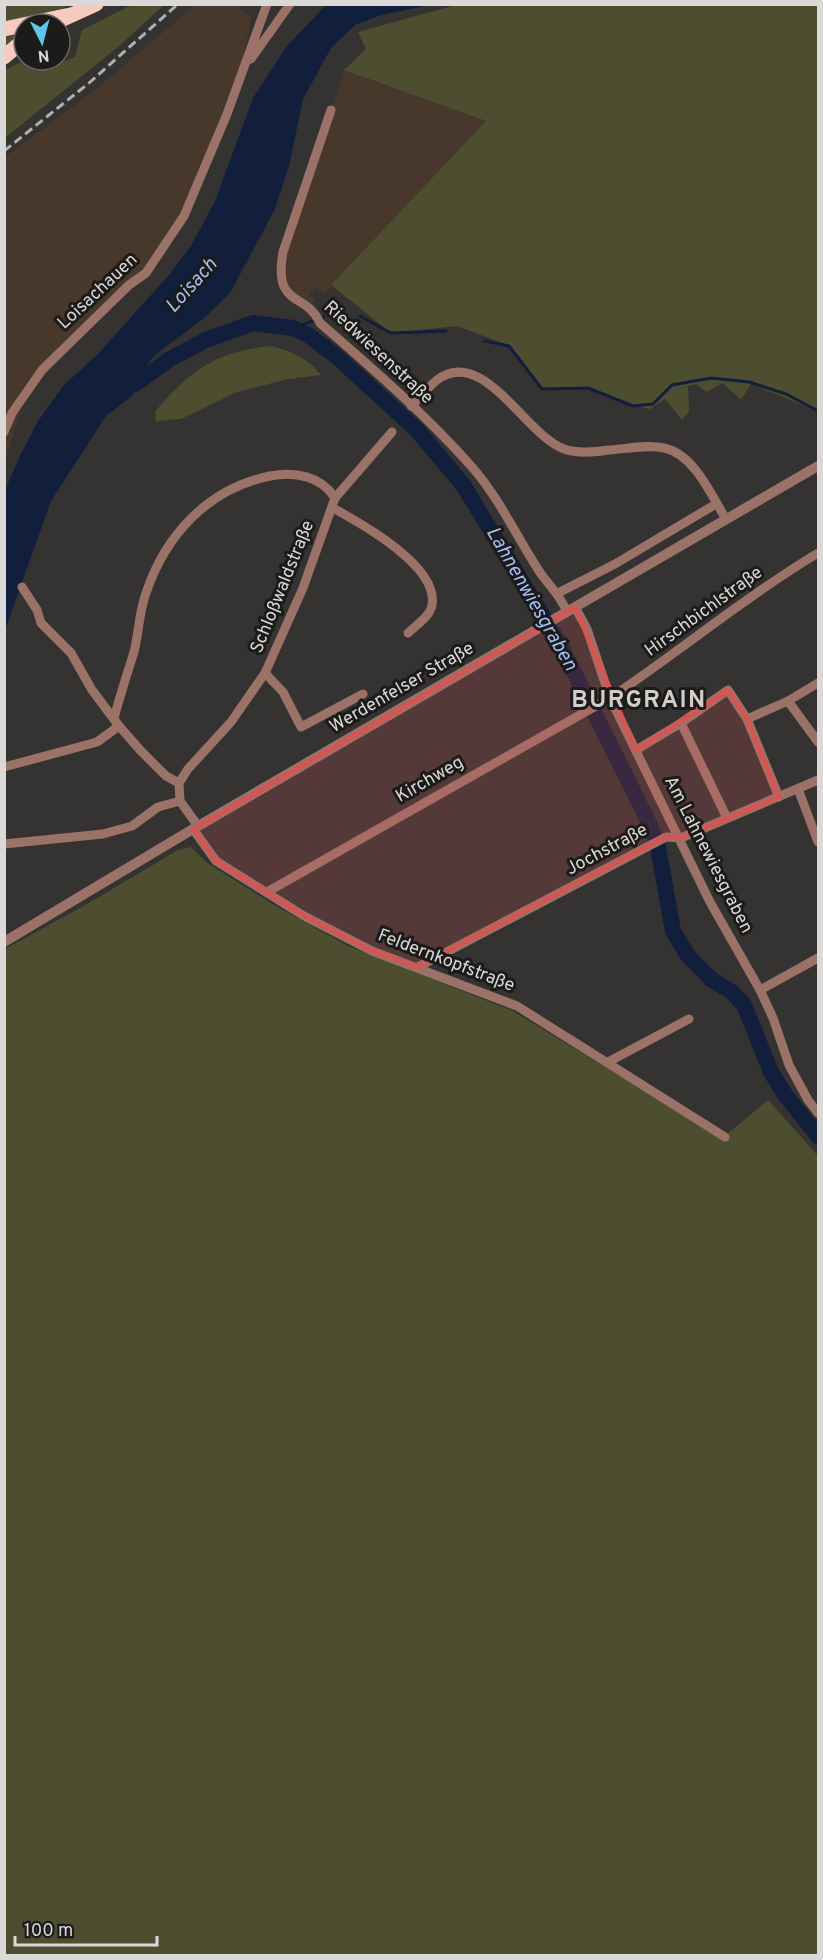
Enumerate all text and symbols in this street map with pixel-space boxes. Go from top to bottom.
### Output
north arrow [12,12,72,72]
text: N [37,44,50,65]
street label: Loisachauen [53,249,143,335]
water label: Loisach [160,253,224,319]
street label: Riedwiesenstraße [318,296,438,410]
street label: Schloßwaldstraße [246,517,320,657]
water label: Lahnenwiesgraben [479,522,583,676]
street label: Hirschbichlstraße [641,562,767,662]
street label: Werdenfelser Straße [326,637,478,739]
district label: BURGRAIN [571,686,707,716]
street label: Kirchweg [392,751,468,809]
street label: Am Lahnewiesgraben [658,772,758,938]
street label: Jochstraße [562,819,652,881]
street label: Feldernkopfstraße [374,924,518,998]
scale bar [15,1909,158,1947]
text: 100 m [24,1920,73,1943]

